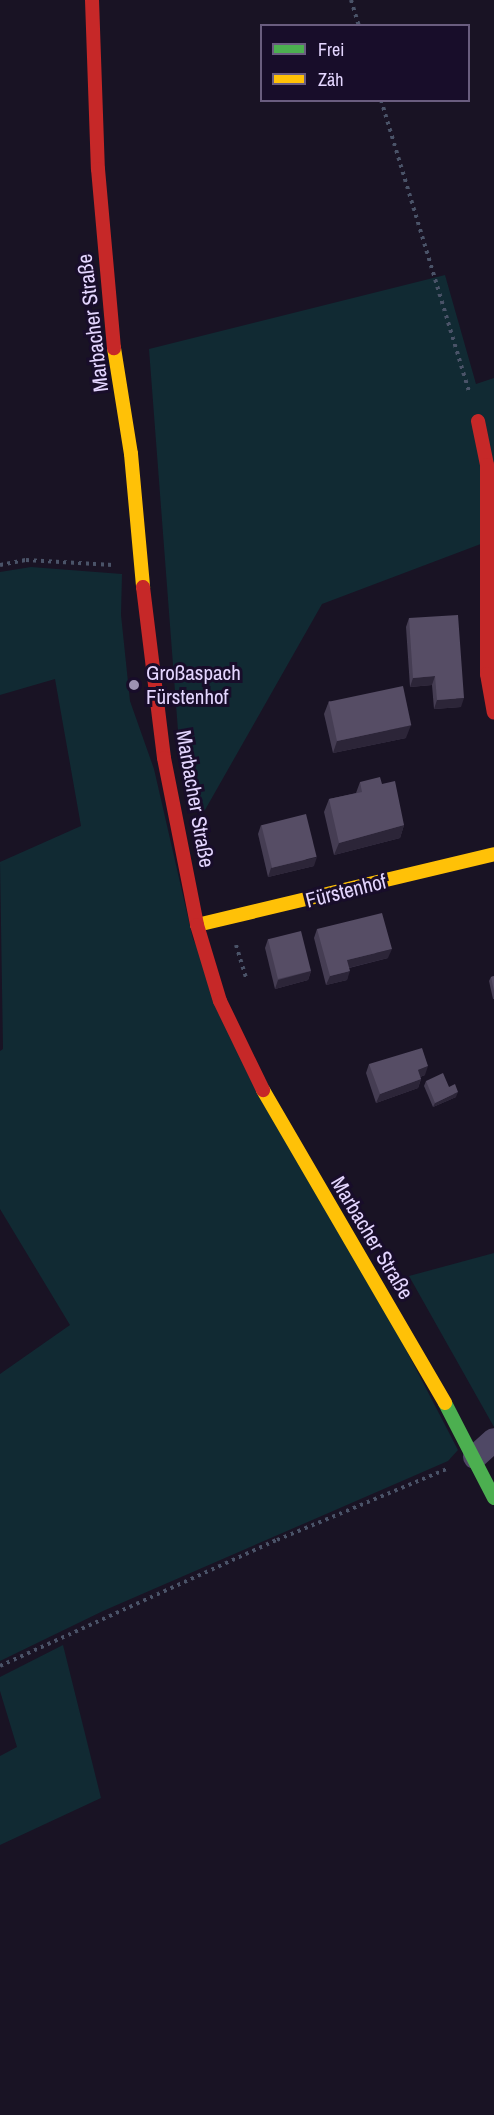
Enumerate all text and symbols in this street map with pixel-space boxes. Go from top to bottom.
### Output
legend [260,24,470,102]
text: Frei [318,37,344,62]
text: Zäh [318,67,343,92]
street label: Marbacher Straße [72,253,114,393]
place label: Großaspach Fürstenhof [146,660,241,710]
marker: Großaspach Fürstenhof [127,678,141,692]
street label: Marbacher Straße [171,728,219,870]
street label: Fürstenhof [303,869,389,913]
street label: Marbacher Straße [325,1172,419,1304]

